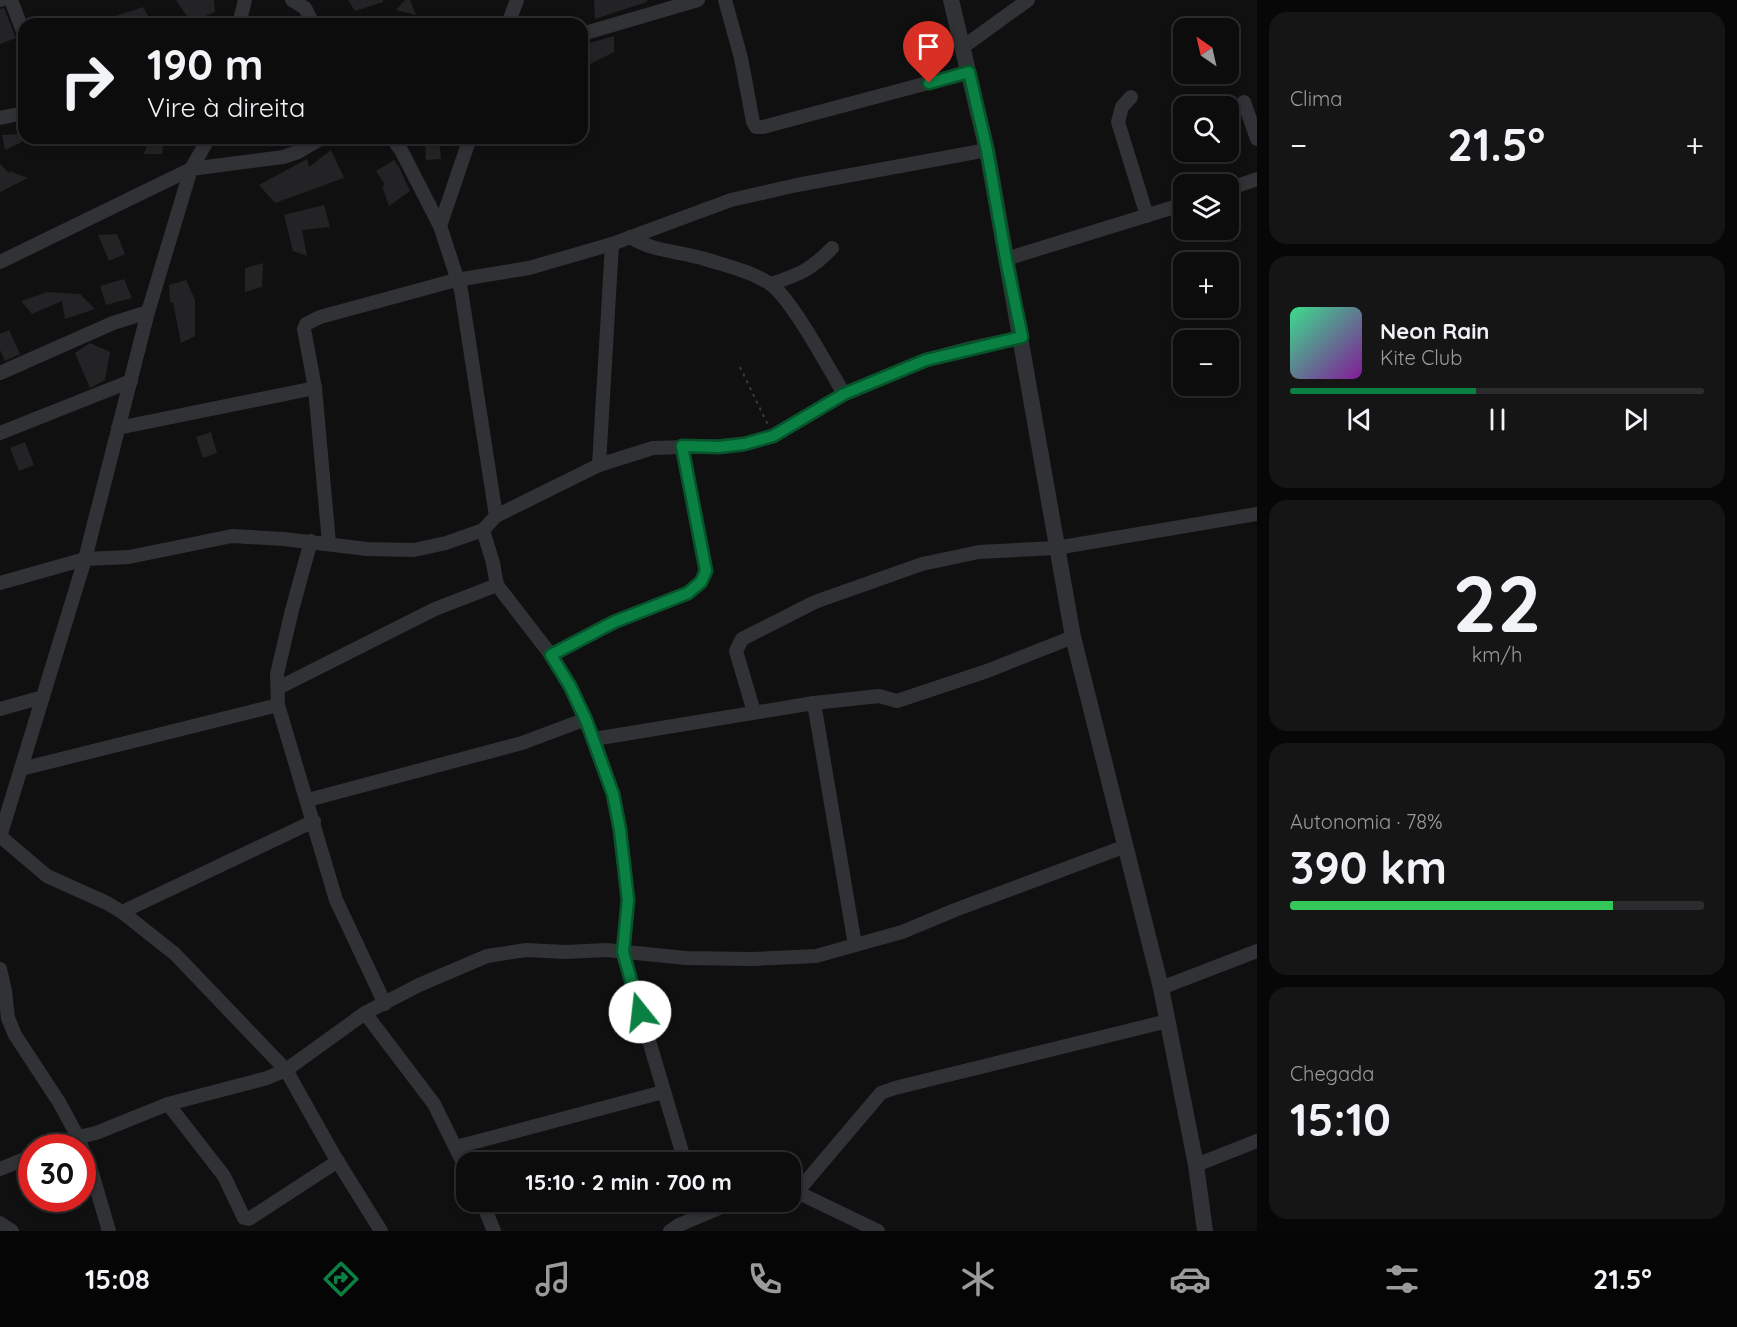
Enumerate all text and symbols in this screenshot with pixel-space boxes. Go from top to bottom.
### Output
north arrow [1173,18,1239,84]
map controls [1173,18,1239,396]
pin [903,21,954,83]
icon: arrive [912,30,945,63]
text: 190 m [147,38,263,91]
icon: right [48,42,126,120]
text: Clima [1290,86,1342,111]
text: Vire à direita [147,90,305,124]
button: search [1173,96,1239,162]
text: 21.5° [1447,116,1545,172]
text: − [1290,124,1307,165]
text: + [1685,124,1704,165]
button: layers [1173,174,1239,240]
button: + [1173,252,1239,318]
text: Neon Rain [1380,317,1489,345]
button: − [1173,330,1239,396]
text: Kite Club [1380,345,1462,370]
icon: previous [1343,403,1376,436]
icon: pause [1481,403,1514,436]
icon: next [1619,403,1652,436]
text: 22 [1453,554,1541,652]
text: km/h [1472,642,1522,667]
text: Autonomia · 78% [1290,809,1443,834]
text: 390 km [1290,839,1447,895]
position arrow [608,980,672,1044]
text: Chegada [1290,1061,1374,1086]
text: 15:10 [1290,1091,1391,1147]
speed limit sign: 30 [18,1134,96,1212]
text: 15:10 · 2 min · 700 m [525,1168,732,1196]
icon: directions [320,1258,362,1300]
icon: music [532,1258,574,1300]
icon: phone [744,1258,786,1300]
icon: climate [957,1258,999,1300]
icon: car [1169,1258,1211,1300]
icon: filters [1381,1258,1423,1300]
text: 15:08 [85,1262,150,1296]
text: 21.5° [1593,1262,1652,1296]

